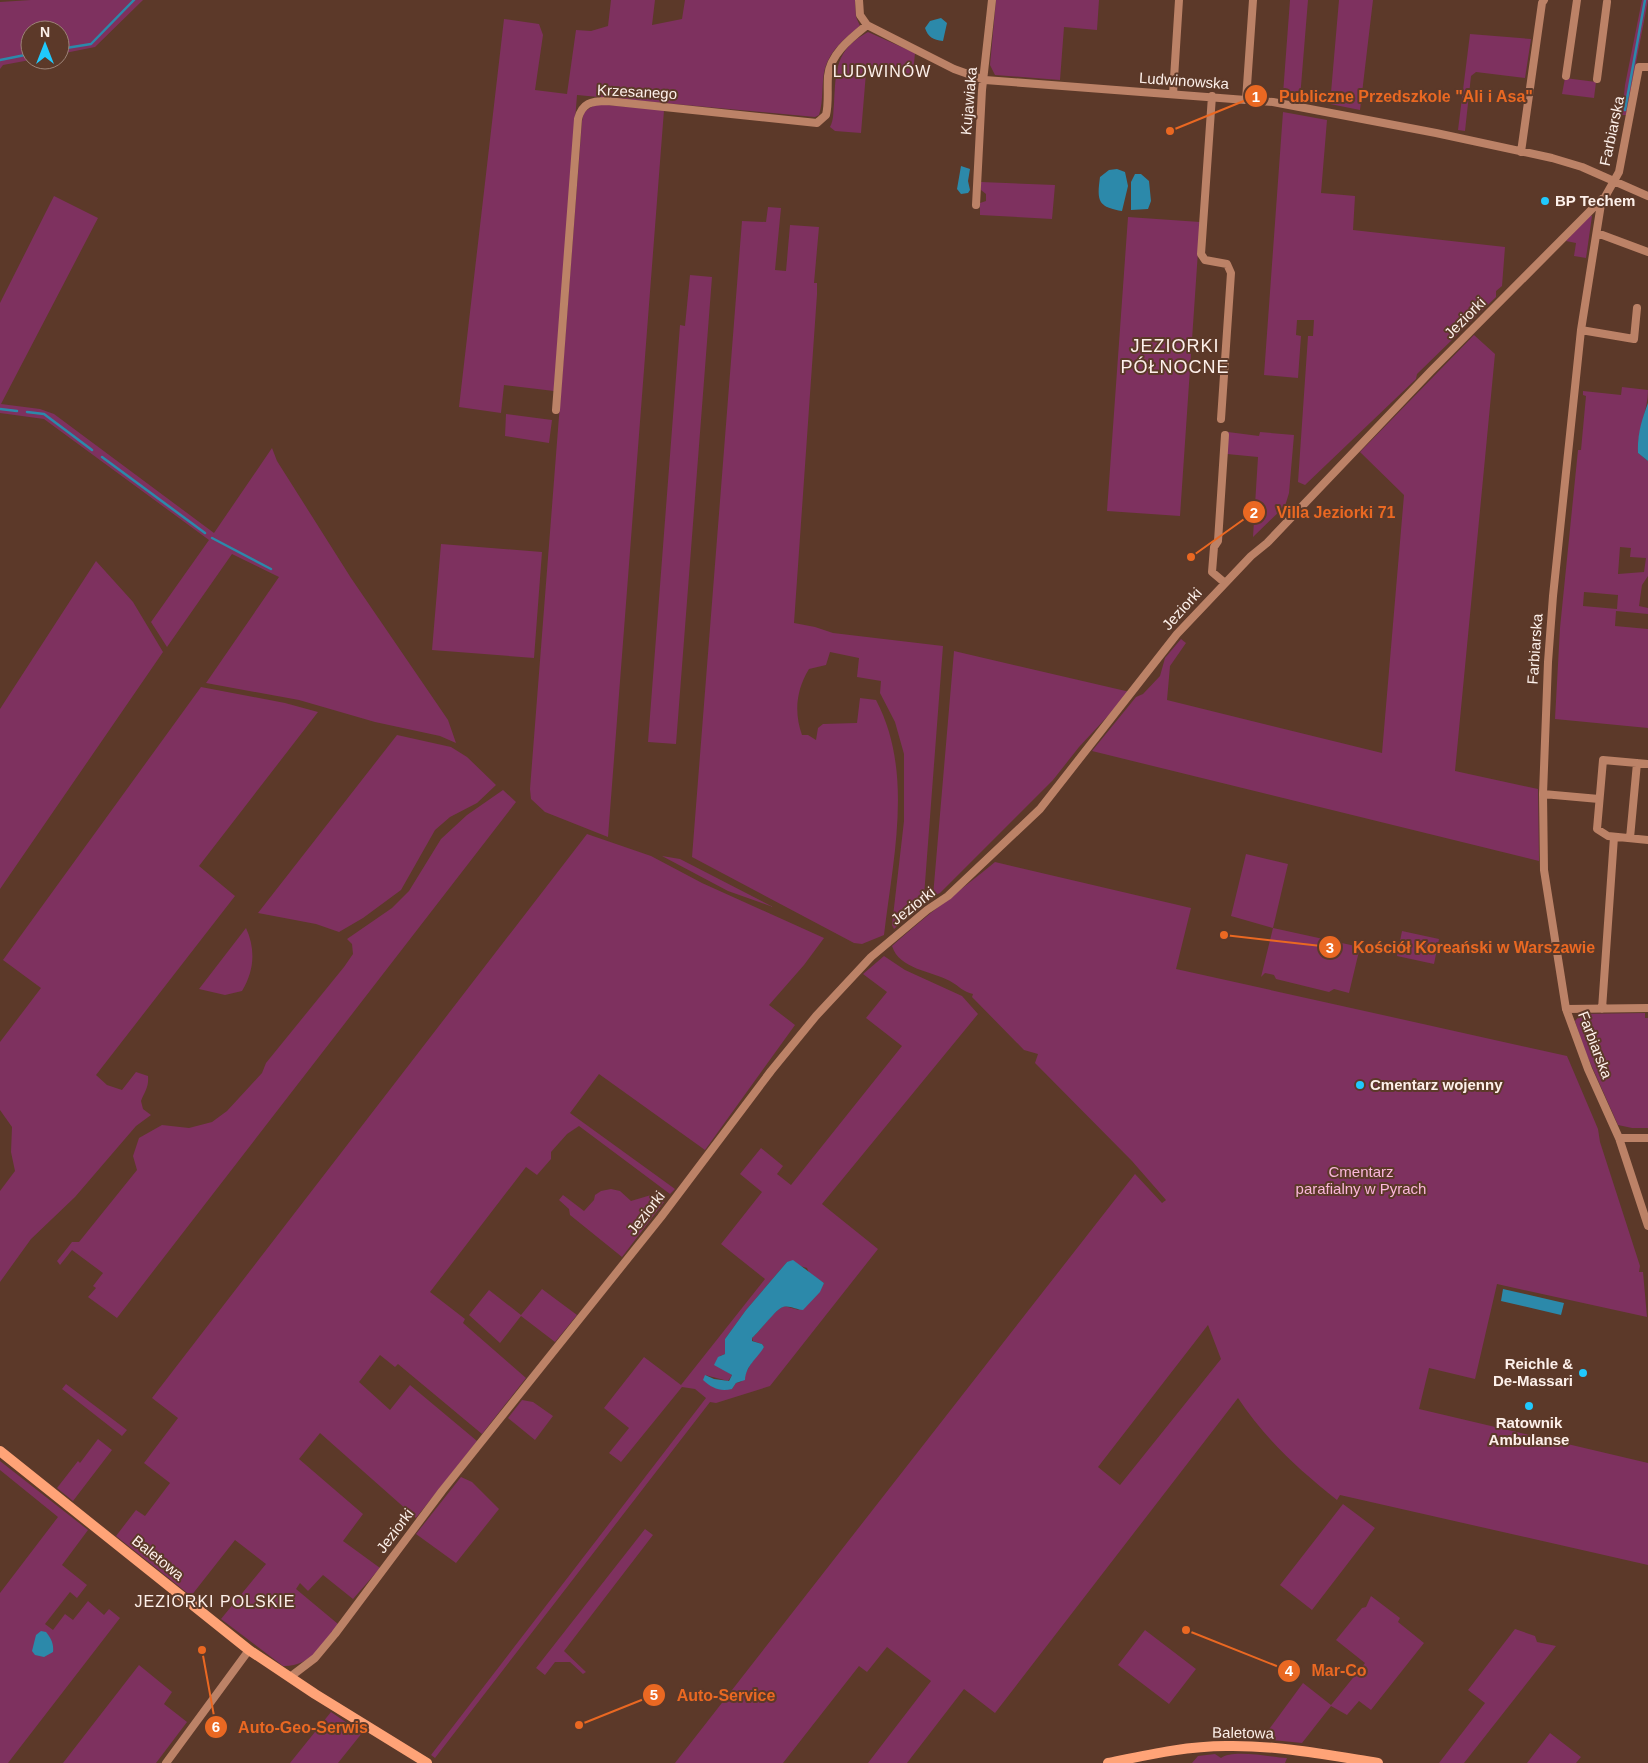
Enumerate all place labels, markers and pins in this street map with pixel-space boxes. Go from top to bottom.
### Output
callout: Publiczne Przedszkole "Ali i Asa" [1244,81,1543,112]
place label: BP Techem [1555,192,1635,209]
marker: BP Techem [1539,195,1551,207]
callout: Villa Jeziorki 71 [1241,497,1405,528]
callout: Kościół Koreański w Warszawie [1318,932,1605,963]
place label: Cmentarz wojenny [1370,1076,1503,1093]
marker: Cmentarz wojenny [1354,1079,1366,1091]
place label: Reichle & De-Massari [1493,1355,1573,1389]
marker: Reichle & De-Massari [1577,1367,1589,1379]
marker: Ratownik Ambulanse [1523,1400,1535,1412]
place label: Ratownik Ambulanse [1489,1414,1569,1448]
callout: Mar-Co [1277,1655,1377,1686]
callout: Auto-Service [642,1680,785,1711]
callout: Auto-Geo-Serwis [203,1711,378,1742]

